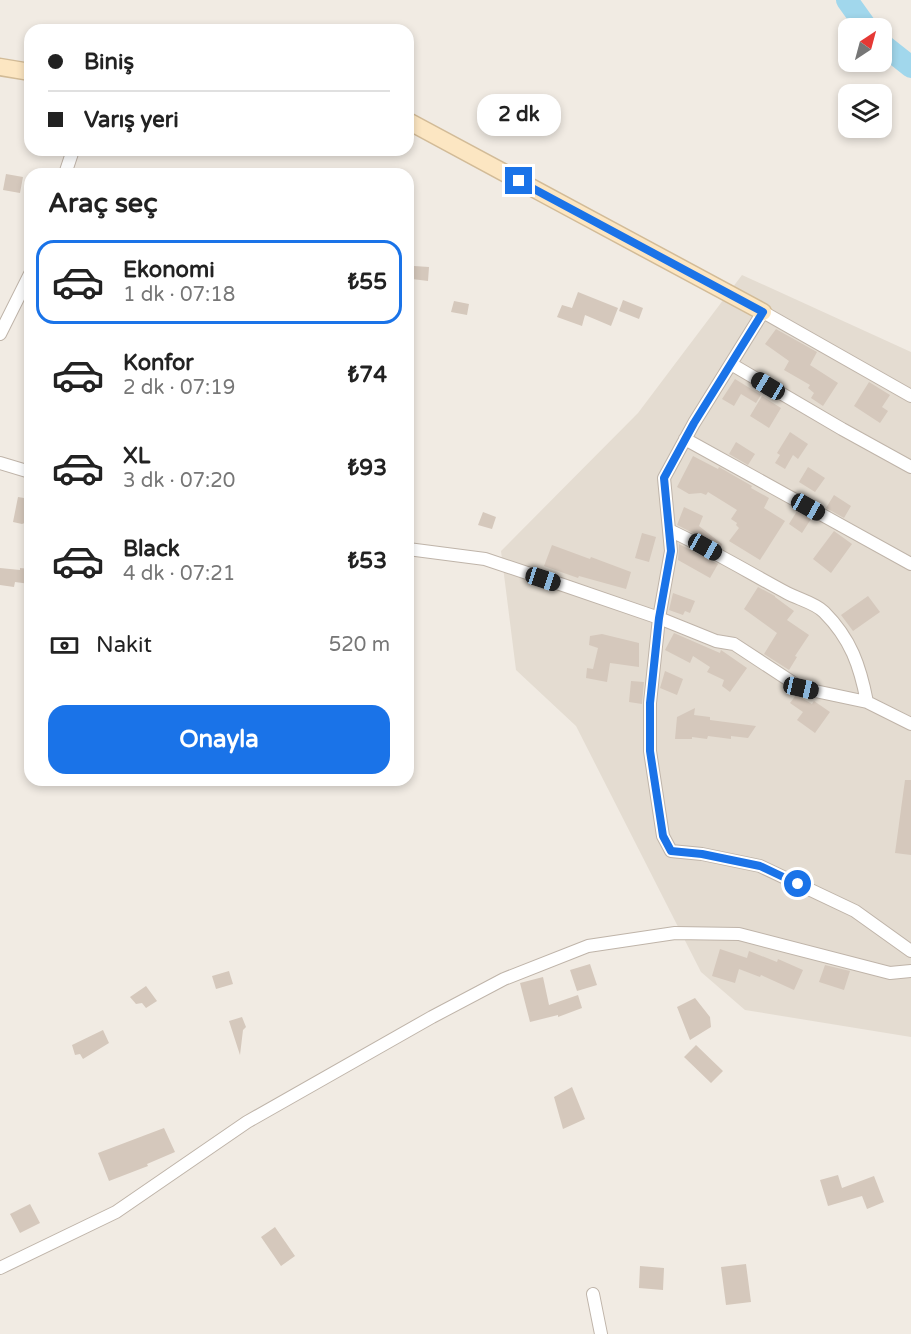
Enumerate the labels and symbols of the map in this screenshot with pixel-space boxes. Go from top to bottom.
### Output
north arrow [838,18,892,72]
callout: 2 dk [477,94,561,136]
route end [505,167,532,194]
car [748,369,788,403]
car [788,490,828,524]
car [685,530,725,564]
car [523,565,563,593]
car [781,675,821,701]
route start [784,870,811,897]

